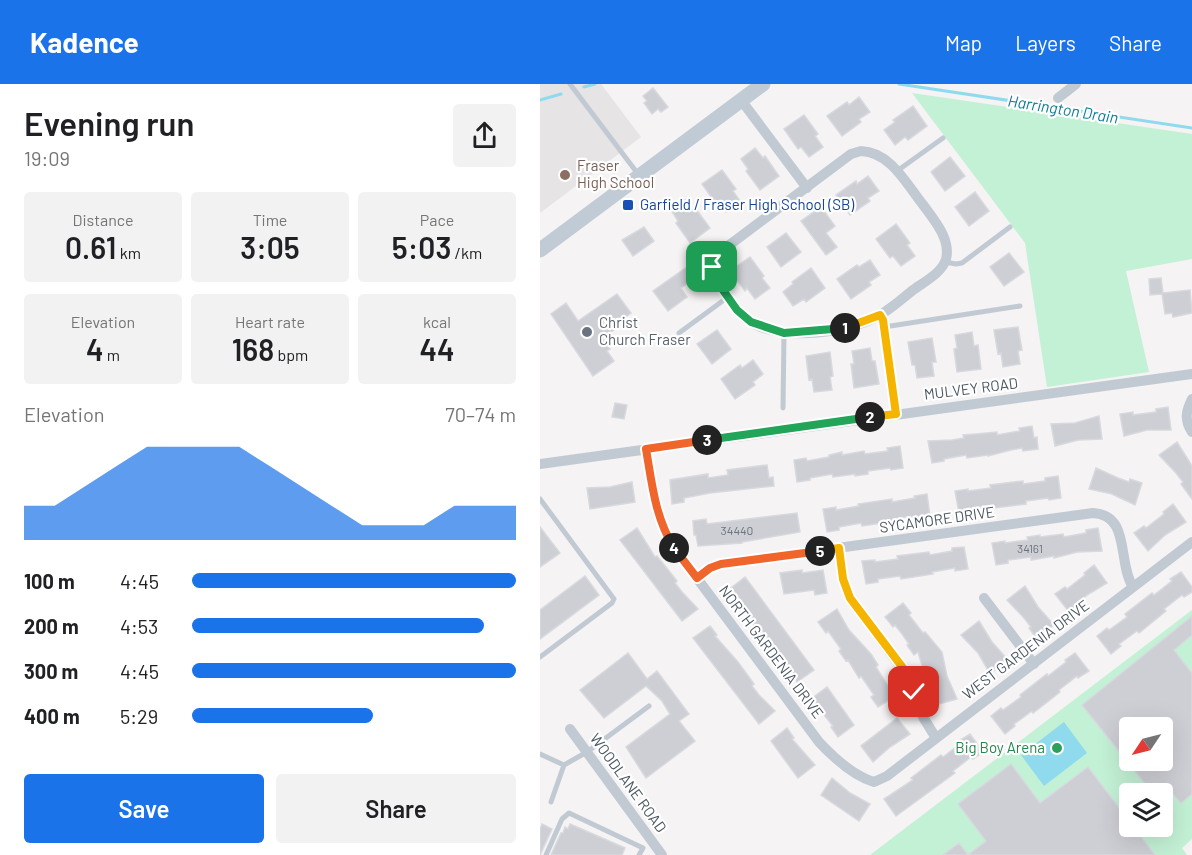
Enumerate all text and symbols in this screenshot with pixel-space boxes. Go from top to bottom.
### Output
text: Kadence [30,25,139,59]
text: Map [945,30,982,55]
text: Layers [1015,30,1076,55]
text: Share [1109,30,1162,55]
water label: Harrington Drain [1006,90,1120,127]
text: Evening run [24,103,194,143]
button: share [453,104,516,167]
text: 19:09 [24,146,70,170]
place label: Fraser High School [577,156,654,191]
marker: Fraser High School [558,168,572,182]
place label: Garfield / Fraser High School (SB) [640,195,854,213]
marker: Garfield / Fraser High School (SB) [621,198,635,212]
text: Distance [73,210,133,229]
text: Time [253,210,287,229]
text: Pace [420,210,454,229]
text: 0.61 [65,229,116,265]
text: 3:05 [240,229,300,265]
text: 5:03 [392,229,451,265]
pin [686,241,737,292]
text: km [116,243,141,262]
text: /km [451,243,482,262]
icon: arrive [695,250,728,283]
text: Elevation [71,312,135,331]
text: Heart rate [235,312,305,331]
text: kcal [423,312,451,331]
place label: Christ Church Fraser [599,313,691,348]
pin: 1 [830,313,860,343]
text: 1 [842,318,848,337]
marker: Christ Church Fraser [580,325,594,339]
text: 4 [86,331,104,367]
text: 168 [232,331,274,367]
text: 44 [419,331,455,367]
text: m [104,345,120,364]
text: bpm [274,345,308,364]
street label: MULVEY ROAD [923,373,1019,403]
text: Elevation [24,402,105,426]
text: 70–74 m [445,402,516,426]
pin: 2 [855,402,885,432]
text: 2 [866,407,874,426]
pin: 3 [692,425,722,455]
text: 3 [703,430,711,449]
street label: SYCAMORE DRIVE [878,502,996,536]
house number: 34440 [721,523,753,537]
pin: 4 [659,533,689,563]
pin: 5 [805,536,835,566]
text: 4 [669,538,679,557]
text: 5 [816,541,824,560]
house number: 34161 [1017,541,1043,555]
text: 100 m [24,569,75,593]
text: 4:45 [120,569,159,593]
street label: NORTH GARDENIA DRIVE [716,581,828,721]
street label: WEST GARDENIA DRIVE [958,596,1092,703]
text: 200 m [24,614,79,638]
text: 4:53 [120,614,158,638]
text: 300 m [24,659,78,683]
text: 4:45 [120,659,159,683]
pin [888,666,939,717]
icon: check [897,675,930,708]
text: 400 m [24,704,80,728]
text: 5:29 [120,704,158,728]
north arrow [1119,717,1173,771]
map controls [1119,717,1173,837]
street label: WOODLANE ROAD [587,729,671,835]
place label: Big Boy Arena [955,738,1045,756]
marker: Big Boy Arena [1050,741,1064,755]
button: Save [24,774,264,843]
button: Share [276,774,516,843]
button: layers [1119,783,1173,837]

